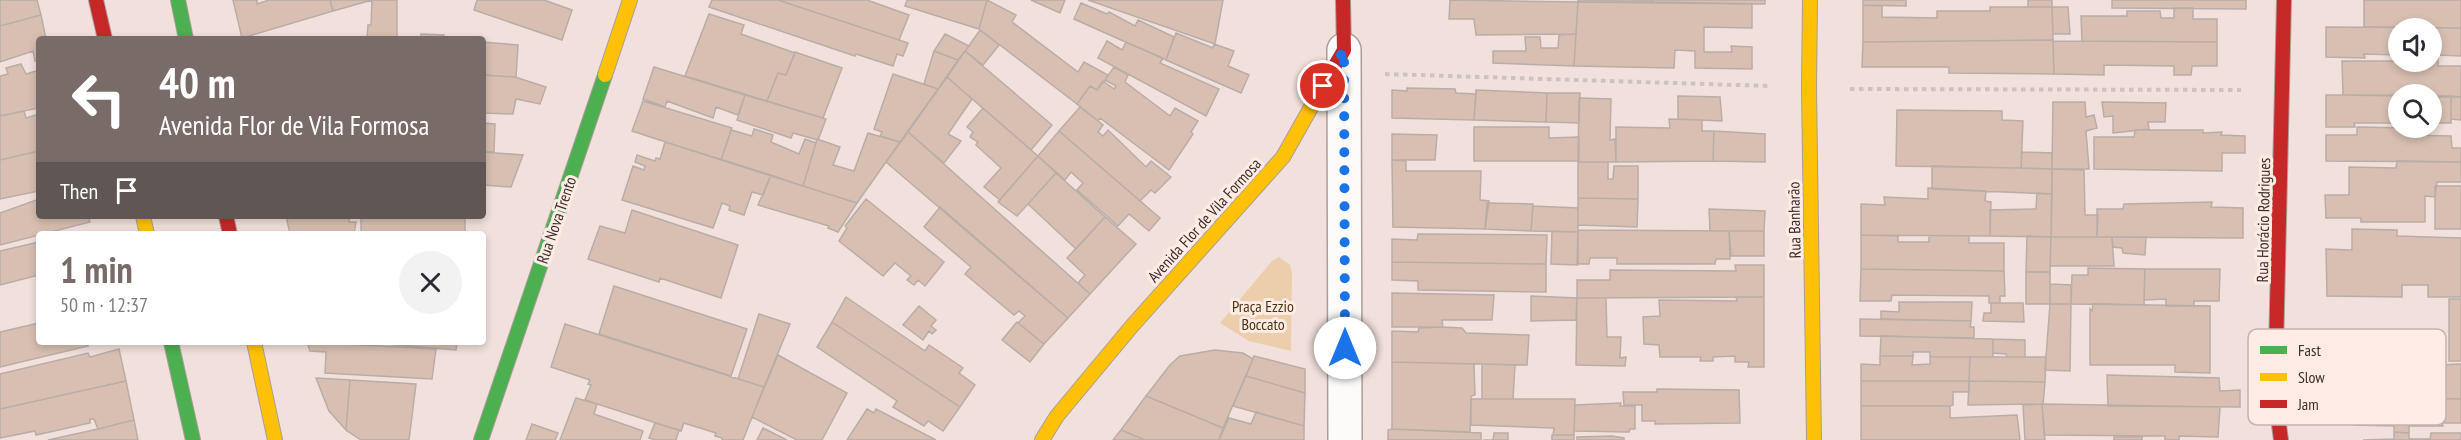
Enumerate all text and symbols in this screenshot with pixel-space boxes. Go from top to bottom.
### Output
map controls [2388,18,2442,138]
button: sound [2388,18,2442,72]
text: 40 m [159,55,236,110]
icon: left [60,60,138,138]
pin [1297,60,1348,111]
icon: arrive [1306,69,1339,102]
button: search [2388,84,2442,138]
text: Avenida Flor de Vila Formosa [159,108,429,142]
street label: Avenida Flor de Vila Formosa [1143,154,1265,286]
street label: Rua Horácio Rodrigues [2252,157,2274,283]
icon: arrive [110,174,143,207]
street label: Rua Nova Trento [532,174,580,266]
text: Then [60,177,98,205]
street label: Rua Banharão [1783,181,1805,258]
text: 1 min [60,246,133,293]
button: close [399,251,462,314]
text: 50 m · 12:37 [60,292,148,318]
park label: Praça Ezzio Boccato [1232,296,1294,334]
position arrow [1313,316,1377,380]
legend [2248,329,2446,425]
text: Fast [2298,340,2321,360]
text: Slow [2298,367,2325,387]
text: Jam [2297,394,2319,414]

